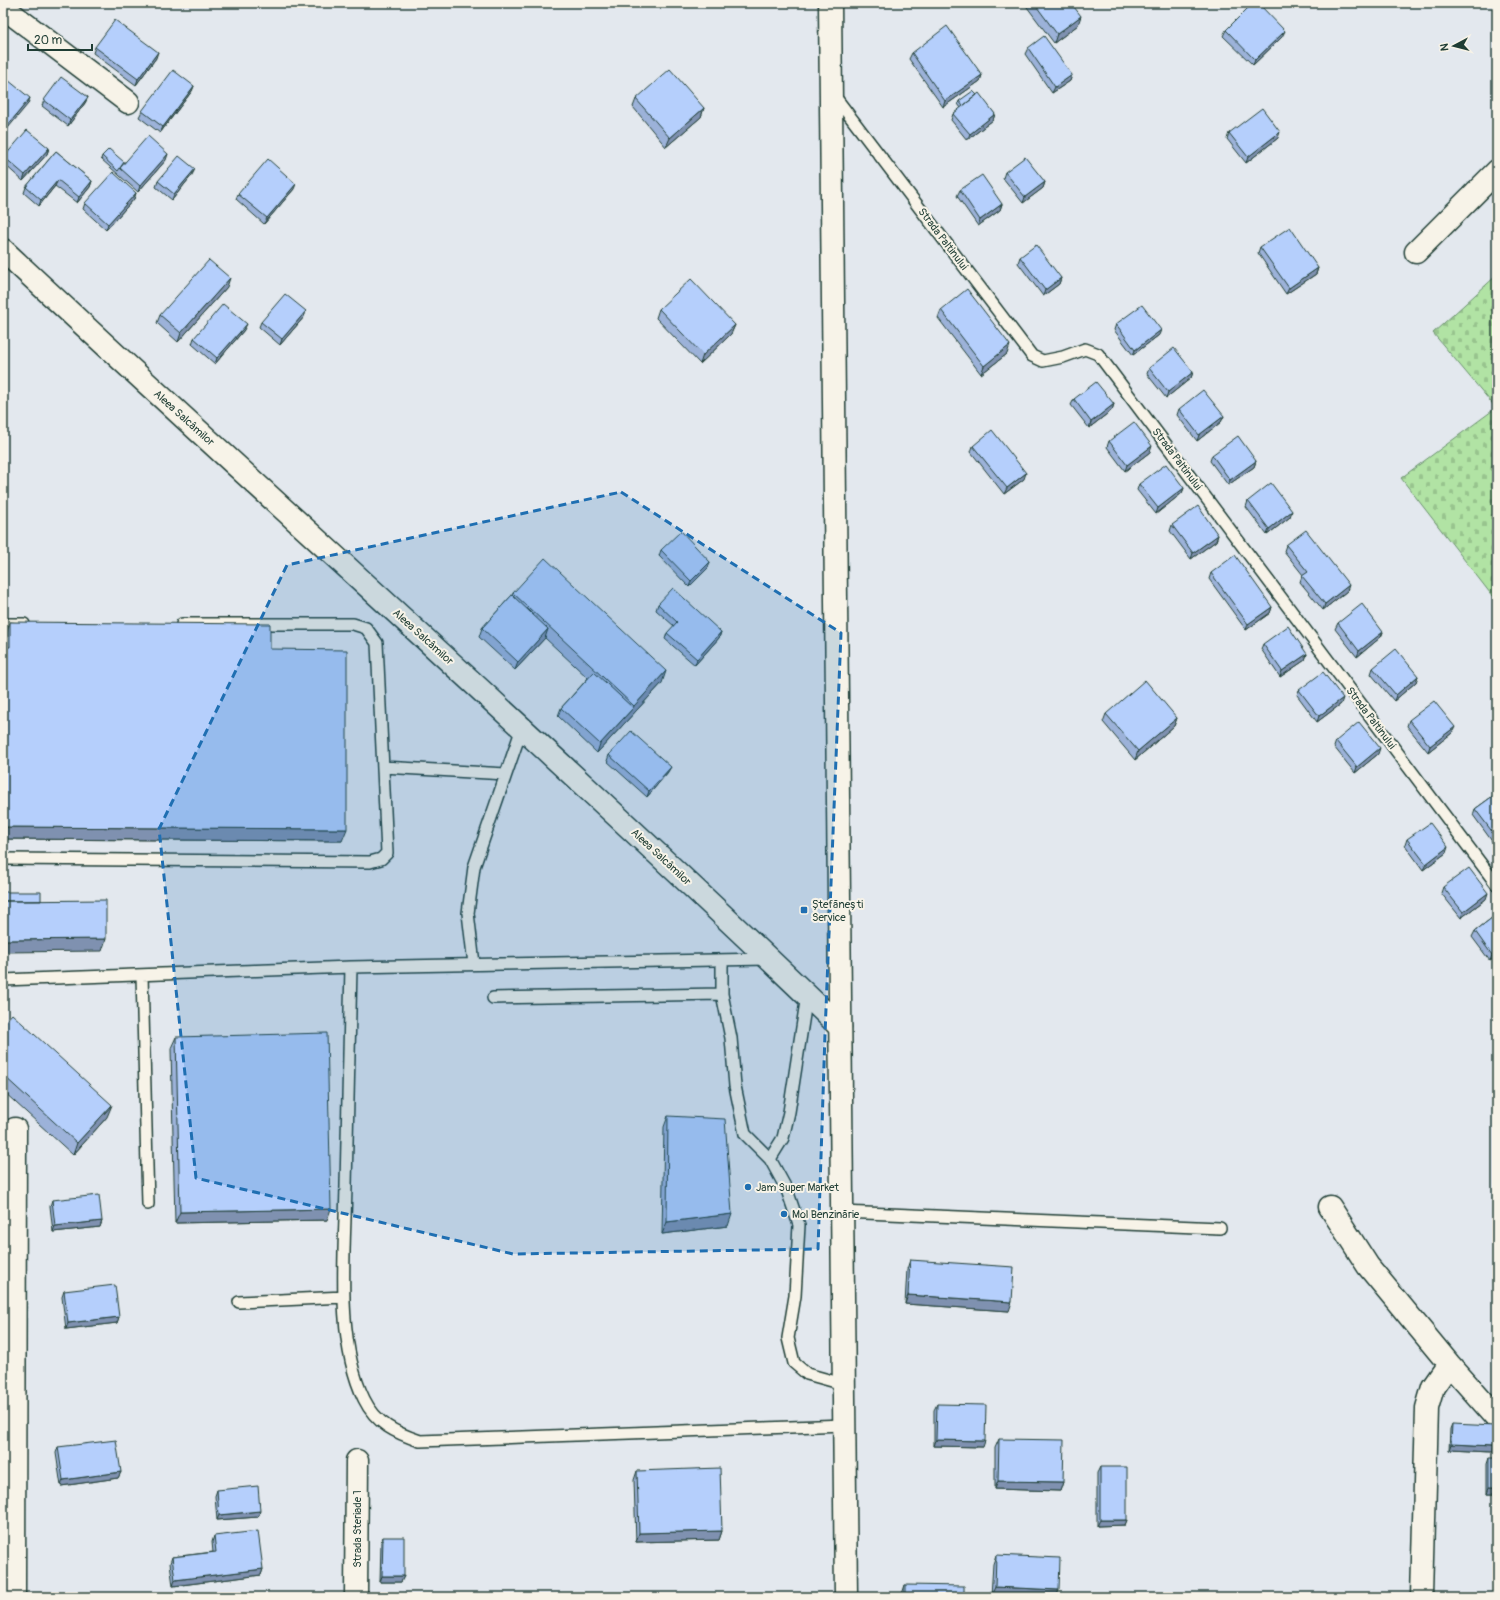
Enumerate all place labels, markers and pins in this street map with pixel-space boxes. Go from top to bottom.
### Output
place label: Ștefănești Service [812,898,863,924]
marker: Ștefănești Service [799,905,809,915]
place label: Jam Super Market [756,1181,839,1194]
marker: Jam Super Market [743,1182,753,1192]
place label: Mol Benzinărie [792,1208,860,1221]
marker: Mol Benzinărie [779,1209,789,1219]

